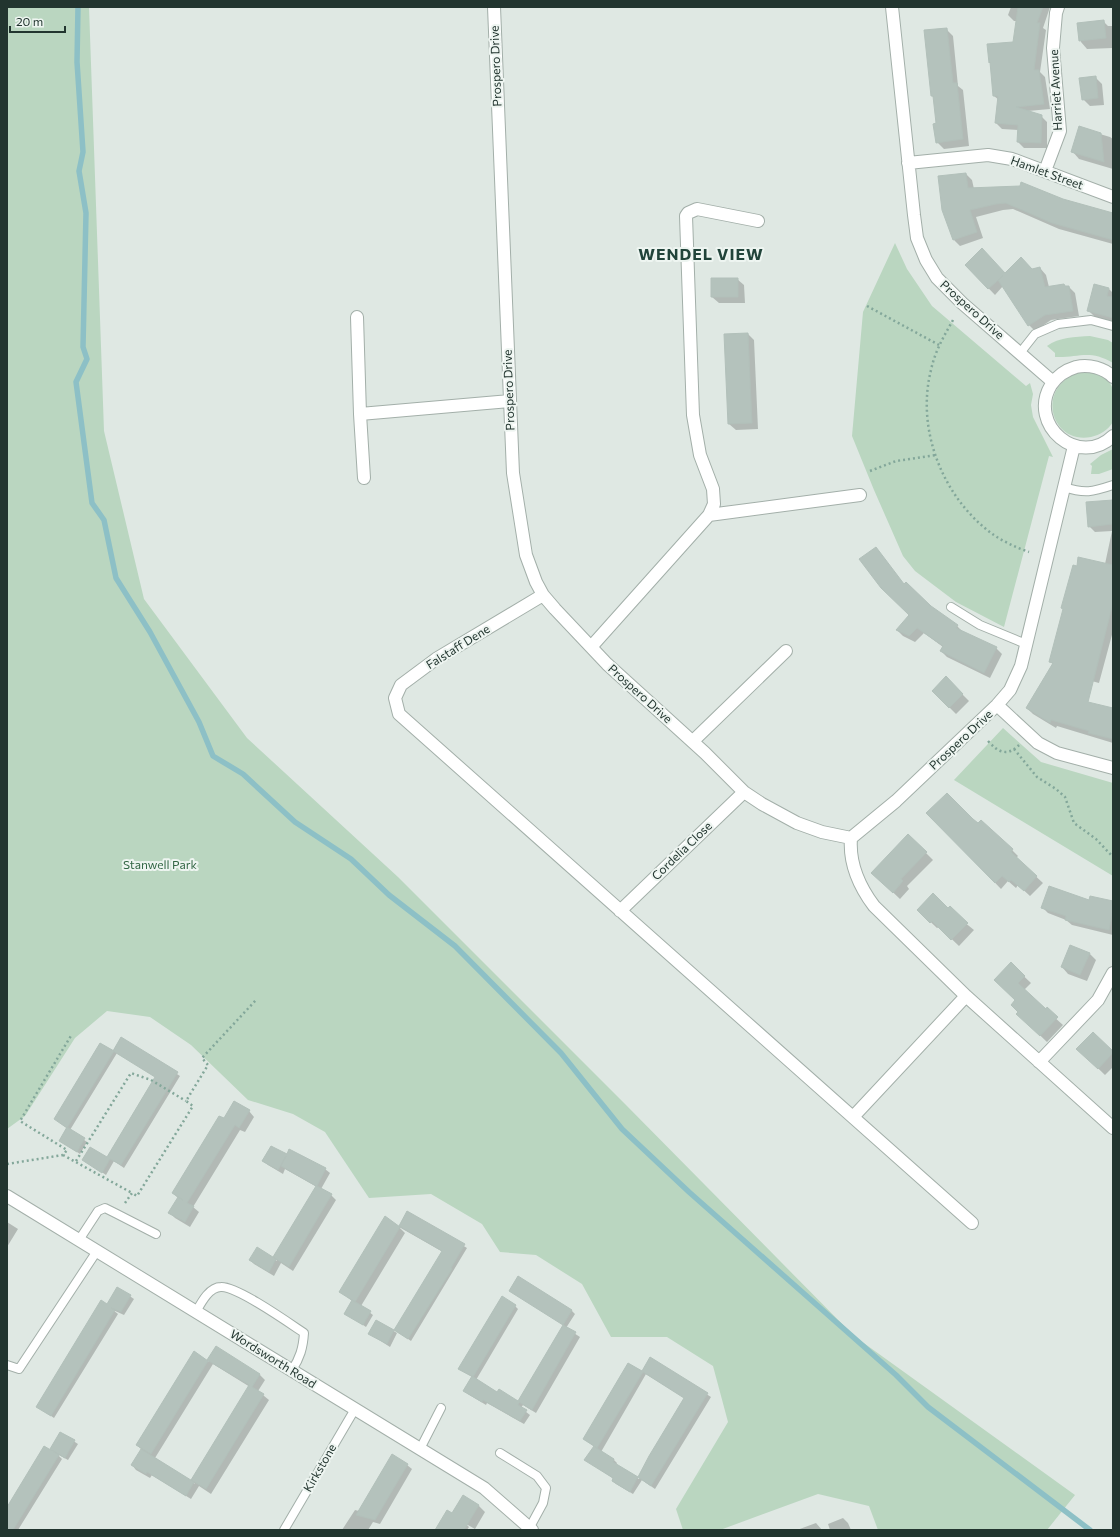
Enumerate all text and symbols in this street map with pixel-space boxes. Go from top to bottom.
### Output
scale bar [10,8,65,34]
text: 20 m [16,14,43,28]
street label: Prospero Drive [487,25,503,107]
street label: Harriet Avenue [1046,49,1064,131]
street label: Hamlet Street [1009,152,1086,192]
district label: WENDEL VIEW [638,244,764,263]
street label: Prospero Drive [938,277,1007,342]
street label: Prospero Drive [500,349,516,431]
street label: Falstaff Dene [423,621,492,671]
street label: Prospero Drive [606,661,675,726]
street label: Prospero Drive [926,706,995,772]
street label: Cordelia Close [648,818,714,882]
park label: Stanwell Park [123,857,198,871]
street label: Wordsworth Road [228,1326,319,1390]
street label: Kirkstone [300,1441,338,1494]

